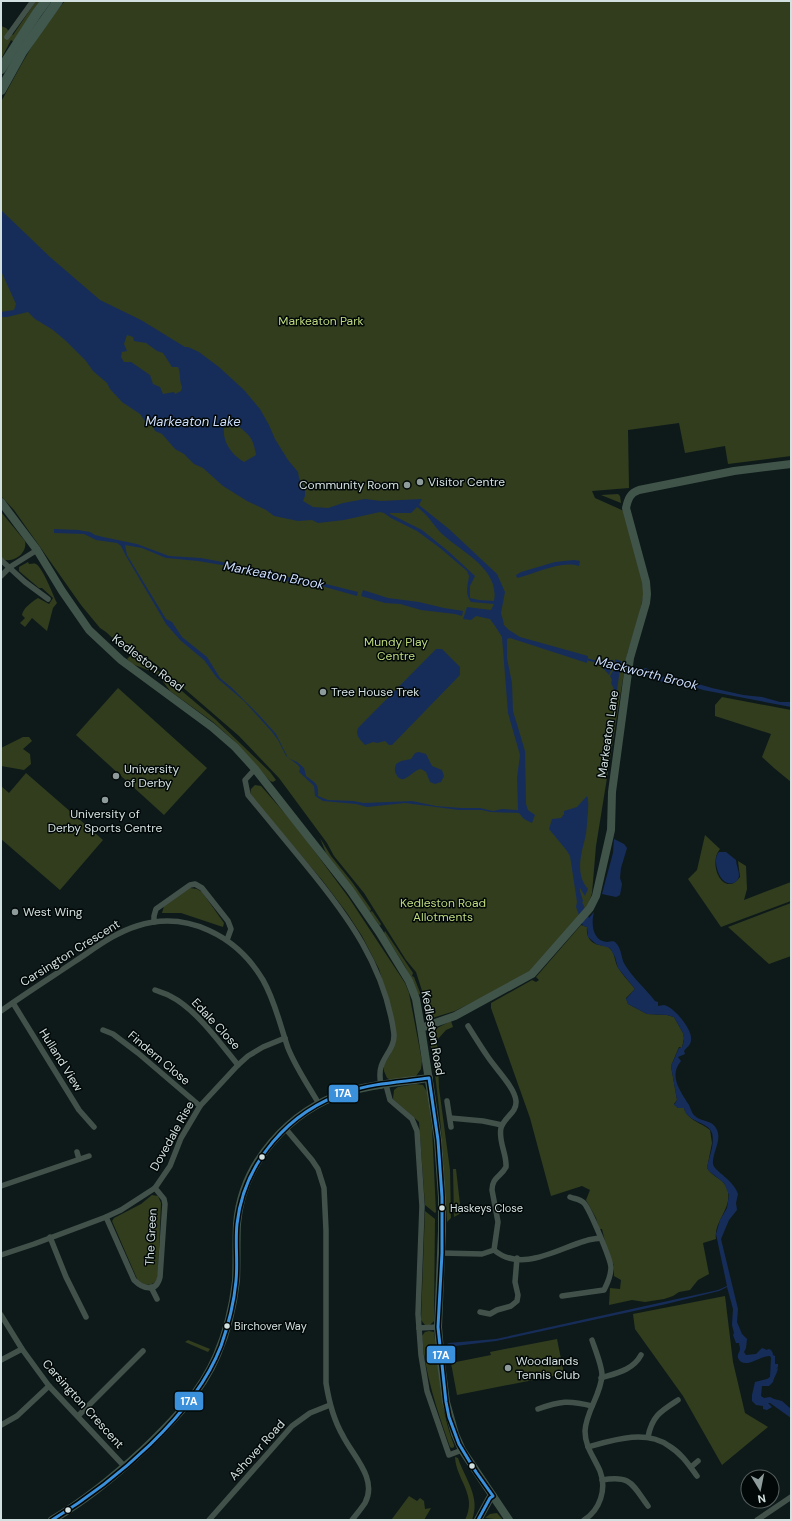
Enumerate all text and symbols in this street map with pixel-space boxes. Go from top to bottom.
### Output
park label: Markeaton Park [278,313,364,329]
water label: Markeaton Lake [145,413,241,430]
place label: Visitor Centre [428,474,505,490]
place label: Community Room [299,477,399,493]
marker: Visitor Centre [415,477,425,487]
marker: Community Room [402,480,412,490]
water label: Markeaton Brook [222,557,326,593]
street label: Kedleston Road [109,631,187,695]
park label: Mundy Play Centre [364,634,428,664]
water label: Mackworth Brook [594,652,700,694]
place label: Tree House Trek [331,684,419,700]
marker: Tree House Trek [318,687,328,697]
street label: Markeaton Lane [594,689,622,779]
place label: University of Derby [124,761,180,791]
marker: University of Derby [111,771,121,781]
marker: University of Derby Sports Centre [100,795,110,805]
place label: University of Derby Sports Centre [48,806,162,836]
park label: Kedleston Road Allotments [400,895,486,925]
place label: West Wing [23,904,83,920]
marker: West Wing [10,907,20,917]
street label: Carsington Crescent [17,916,123,990]
street label: Kedleston Road [418,989,448,1077]
street label: Edale Close [188,995,244,1053]
street label: Hulland View [35,1026,87,1094]
street label: Findern Close [125,1027,193,1089]
line badge: 17A [328,1084,359,1103]
text: 17A [335,1086,352,1100]
street label: Dovedale Rise [146,1098,198,1174]
unlabelled marker [257,1152,267,1162]
place label: Haskeys Close [450,1201,523,1215]
marker: Haskeys Close [437,1203,447,1213]
street label: The Green [142,1208,160,1266]
place label: Birchover Way [234,1319,307,1333]
marker: Birchover Way [222,1321,232,1331]
line badge: 17A [426,1345,456,1364]
text: 17A [433,1348,450,1362]
place label: Woodlands Tennis Club [516,1353,580,1383]
street label: Carsington Crescent [39,1356,128,1452]
marker: Woodlands Tennis Club [503,1363,513,1373]
line badge: 17A [174,1391,204,1411]
text: 17A [181,1394,198,1408]
street label: Ashover Road [226,1416,288,1484]
unlabelled marker [467,1461,477,1471]
north arrow [740,1469,780,1509]
text: N [757,1491,767,1506]
unlabelled marker [63,1505,73,1515]

